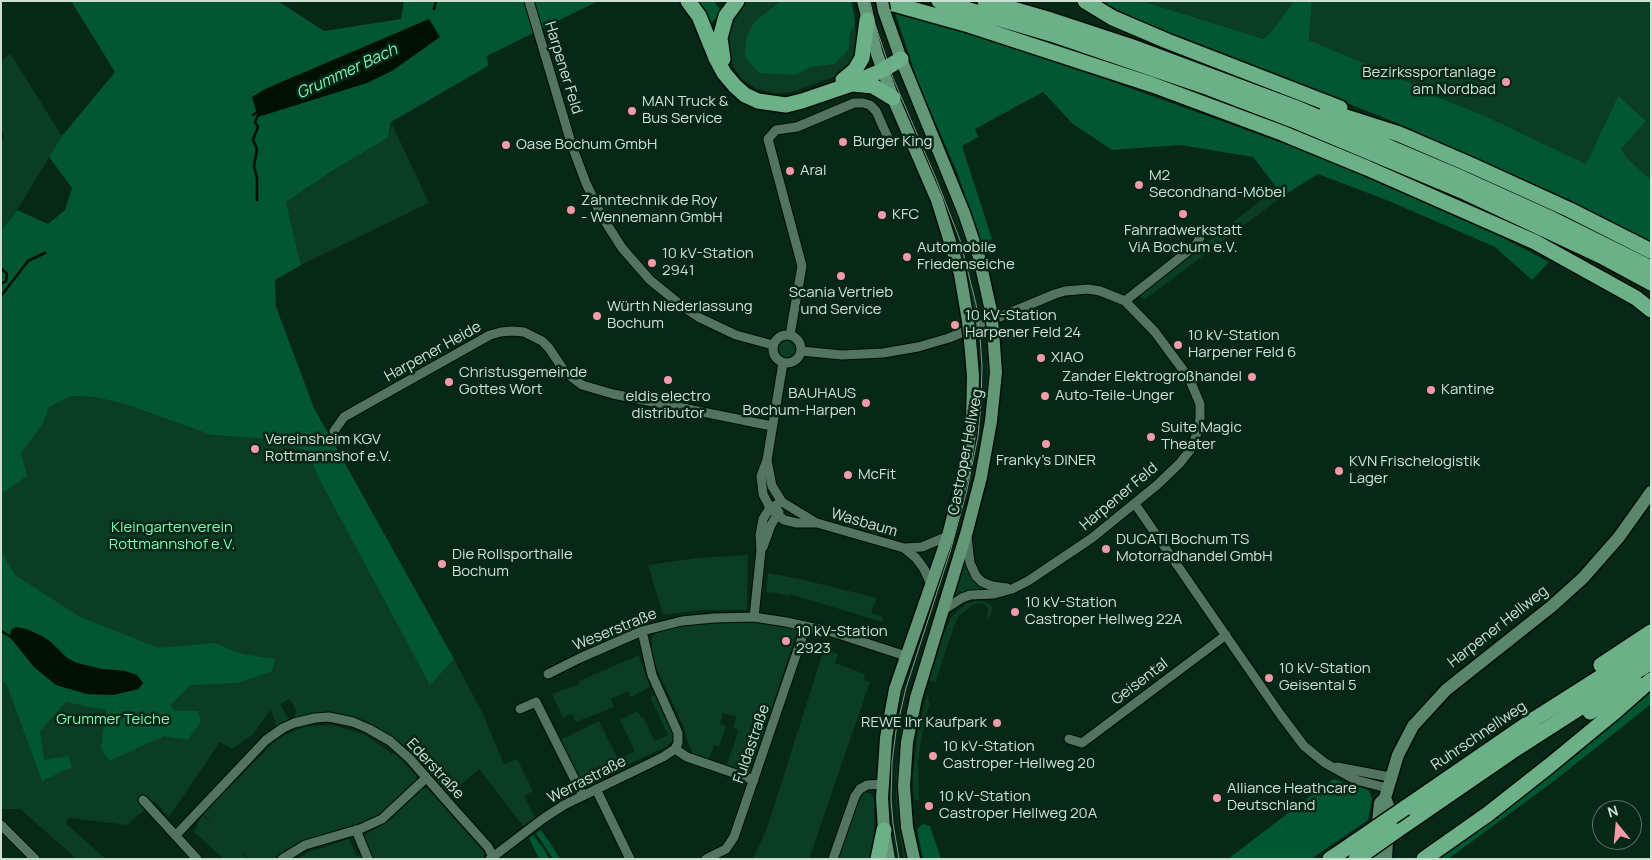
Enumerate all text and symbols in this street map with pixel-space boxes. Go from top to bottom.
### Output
street label: Harpener Feld [540,19,586,117]
water label: Grummer Bach [294,40,400,104]
place label: Bezirkssportanlage am Nordbad [1362,64,1496,99]
marker: Bezirkssportanlage am Nordbad [1500,76,1512,88]
place label: MAN Truck & Bus Service [642,93,728,128]
marker: MAN Truck & Bus Service [626,105,638,117]
place label: Burger King [853,133,932,151]
place label: Oase Bochum GmbH [516,136,657,154]
marker: Burger King [837,136,849,148]
marker: Oase Bochum GmbH [500,139,512,151]
place label: Aral [800,162,826,180]
marker: Aral [784,165,796,177]
place label: M2 Secondhand-Möbel [1149,167,1286,202]
marker: M2 Secondhand-Möbel [1133,179,1145,191]
place label: Zahntechnik de Roy - Wennemann GmbH [581,192,723,227]
marker: Zahntechnik de Roy - Wennemann GmbH [565,204,577,216]
place label: KFC [892,206,919,224]
marker: Fahrradwerkstatt ViA Bochum e.V. [1177,208,1189,220]
marker: KFC [876,209,888,221]
place label: Fahrradwerkstatt ViA Bochum e.V. [1124,222,1242,257]
place label: Automobile Friedenseiche [917,239,1015,274]
place label: 10 kV-Station 2941 [662,245,754,280]
marker: Automobile Friedenseiche [901,251,913,263]
marker: 10 kV-Station 2941 [646,257,658,269]
marker: Scania Vertrieb und Service [835,270,847,282]
place label: Scania Vertrieb und Service [789,284,893,319]
place label: Würth Niederlassung Bochum [607,298,753,333]
place label: 10 kV-Station Harpener Feld 24 [965,307,1081,342]
marker: Würth Niederlassung Bochum [591,310,603,322]
street label: Harpener Heide [382,318,484,386]
marker: 10 kV-Station Harpener Feld 24 [949,319,961,331]
place label: 10 kV-Station Harpener Feld 6 [1188,327,1296,362]
marker: 10 kV-Station Harpener Feld 6 [1172,339,1184,351]
place label: XIAO [1051,349,1084,367]
marker: XIAO [1035,352,1047,364]
place label: Christusgemeinde Gottes Wort [459,364,587,399]
place label: Zander Elektrogroßhandel [1062,368,1242,386]
marker: Zander Elektrogroßhandel [1246,371,1258,383]
marker: eldis electro distributor [662,374,674,386]
marker: Christusgemeinde Gottes Wort [443,376,455,388]
place label: Kantine [1441,381,1494,399]
marker: Kantine [1425,384,1437,396]
place label: BAUHAUS Bochum-Harpen [742,385,856,420]
street label: Castroper Hellweg [945,387,987,517]
place label: Auto-Teile-Unger [1055,387,1174,405]
place label: eldis electro distributor [625,388,711,423]
marker: Auto-Teile-Unger [1039,390,1051,402]
marker: BAUHAUS Bochum-Harpen [860,397,872,409]
place label: Suite Magic Theater [1161,419,1242,454]
place label: Vereinsheim KGV Rottmannshof e.V. [265,431,392,466]
marker: Suite Magic Theater [1145,431,1157,443]
marker: Franky’s DINER [1040,438,1052,450]
marker: Vereinsheim KGV Rottmannshof e.V. [249,443,261,455]
place label: Franky’s DINER [996,452,1096,470]
place label: KVN Frischelogistik Lager [1349,453,1480,488]
street label: Harpener Feld [1076,459,1162,535]
marker: KVN Frischelogistik Lager [1333,465,1345,477]
place label: McFit [858,466,896,484]
marker: McFit [842,469,854,481]
street label: Wasbaum [829,505,899,541]
park label: Kleingartenverein Rottmannshof e.V. [109,519,235,554]
place label: DUCATI Bochum TS Motorradhandel GmbH [1116,531,1272,566]
marker: DUCATI Bochum TS Motorradhandel GmbH [1100,543,1112,555]
place label: Die Rollsporthalle Bochum [452,546,573,581]
marker: Die Rollsporthalle Bochum [436,558,448,570]
street label: Harpener Hellweg [1444,582,1552,672]
place label: 10 kV-Station Castroper Hellweg 22A [1025,594,1182,629]
street label: Weserstraße [570,605,660,655]
marker: 10 kV-Station Castroper Hellweg 22A [1009,606,1021,618]
place label: 10 kV-Station 2923 [796,623,888,658]
marker: 10 kV-Station 2923 [780,635,792,647]
street label: Geisental [1108,655,1172,709]
place label: 10 kV-Station Geisental 5 [1279,660,1371,695]
marker: 10 kV-Station Geisental 5 [1263,672,1275,684]
street label: Ruhrschnellweg [1428,698,1530,774]
street label: Fuldastraße [730,702,774,786]
park label: Grummer Teiche [56,711,170,729]
place label: REWE Ihr Kaufpark [861,714,987,732]
marker: REWE Ihr Kaufpark [991,717,1003,729]
street label: Ederstraße [402,735,468,803]
place label: 10 kV-Station Castroper-Hellweg 20 [943,738,1095,773]
marker: 10 kV-Station Castroper-Hellweg 20 [927,750,939,762]
street label: Werrastraße [545,753,629,807]
place label: Alliance Heathcare Deutschland [1227,780,1357,815]
place label: 10 kV-Station Castroper Hellweg 20A [939,788,1097,823]
marker: Alliance Heathcare Deutschland [1211,792,1223,804]
marker: 10 kV-Station Castroper Hellweg 20A [923,800,935,812]
north arrow [1592,800,1642,850]
text: N [1605,801,1620,822]

